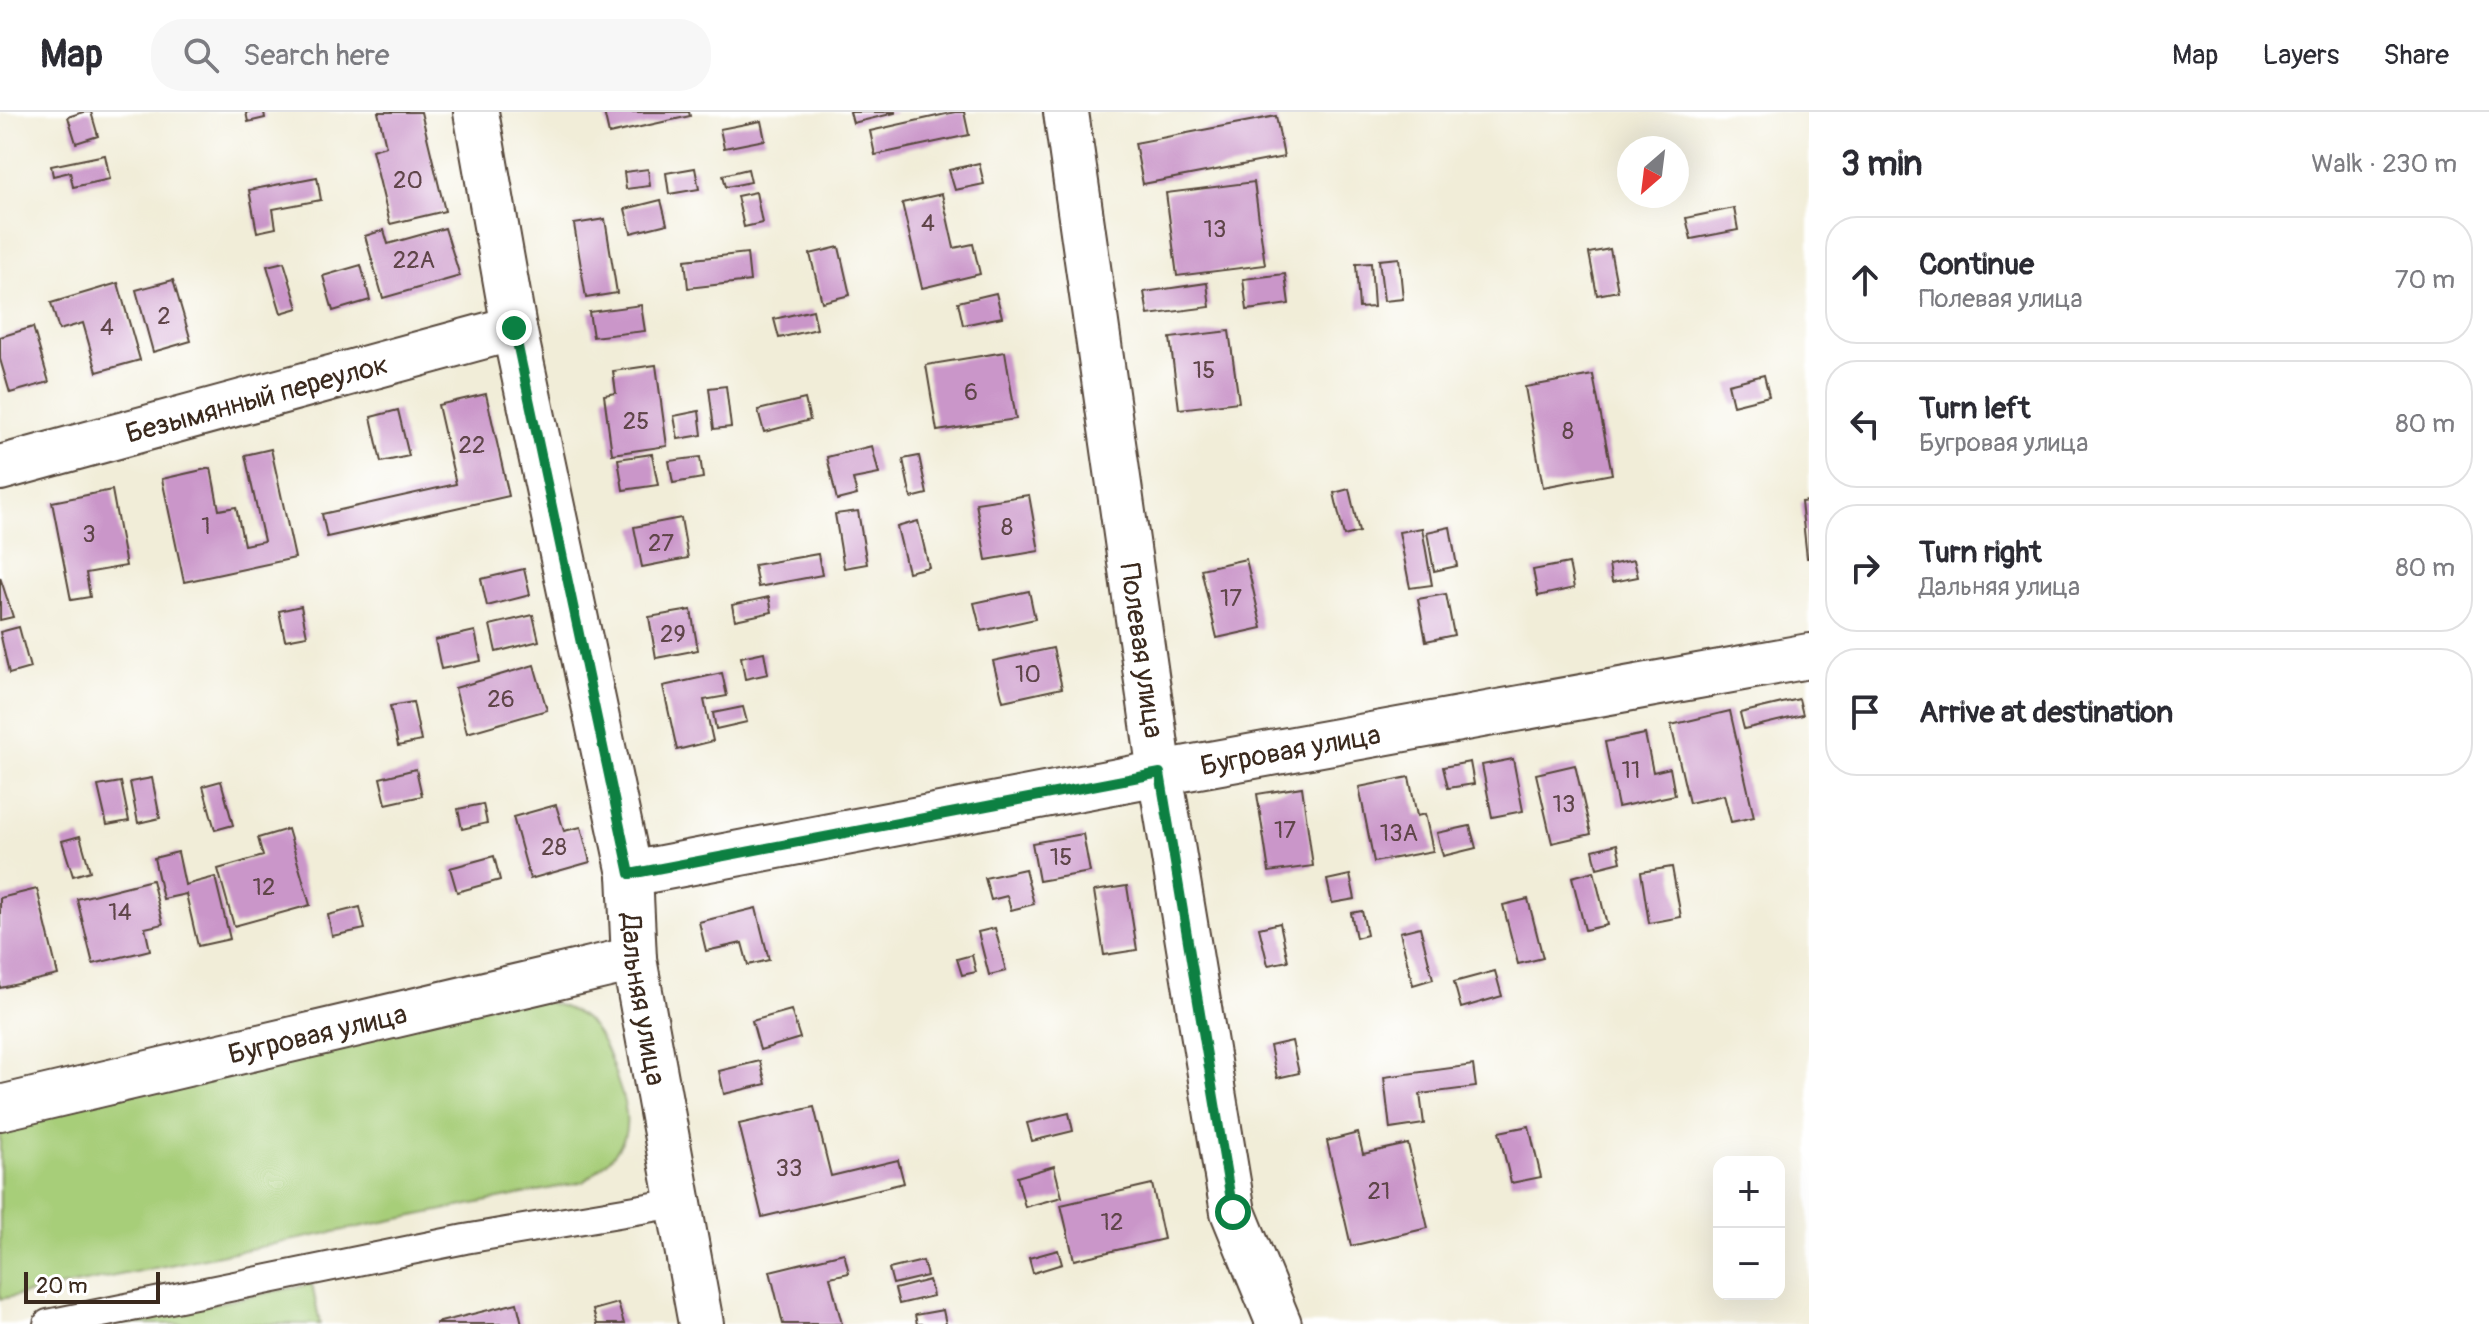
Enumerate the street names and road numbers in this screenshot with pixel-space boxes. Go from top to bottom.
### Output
street label: Безымянный переулок [122,347,392,452]
street label: Полевая улица [1111,561,1171,740]
street label: Бугровая улица [1198,718,1384,784]
street label: Дальняя улица [613,912,673,1089]
street label: Бугровая улица [225,997,410,1073]

